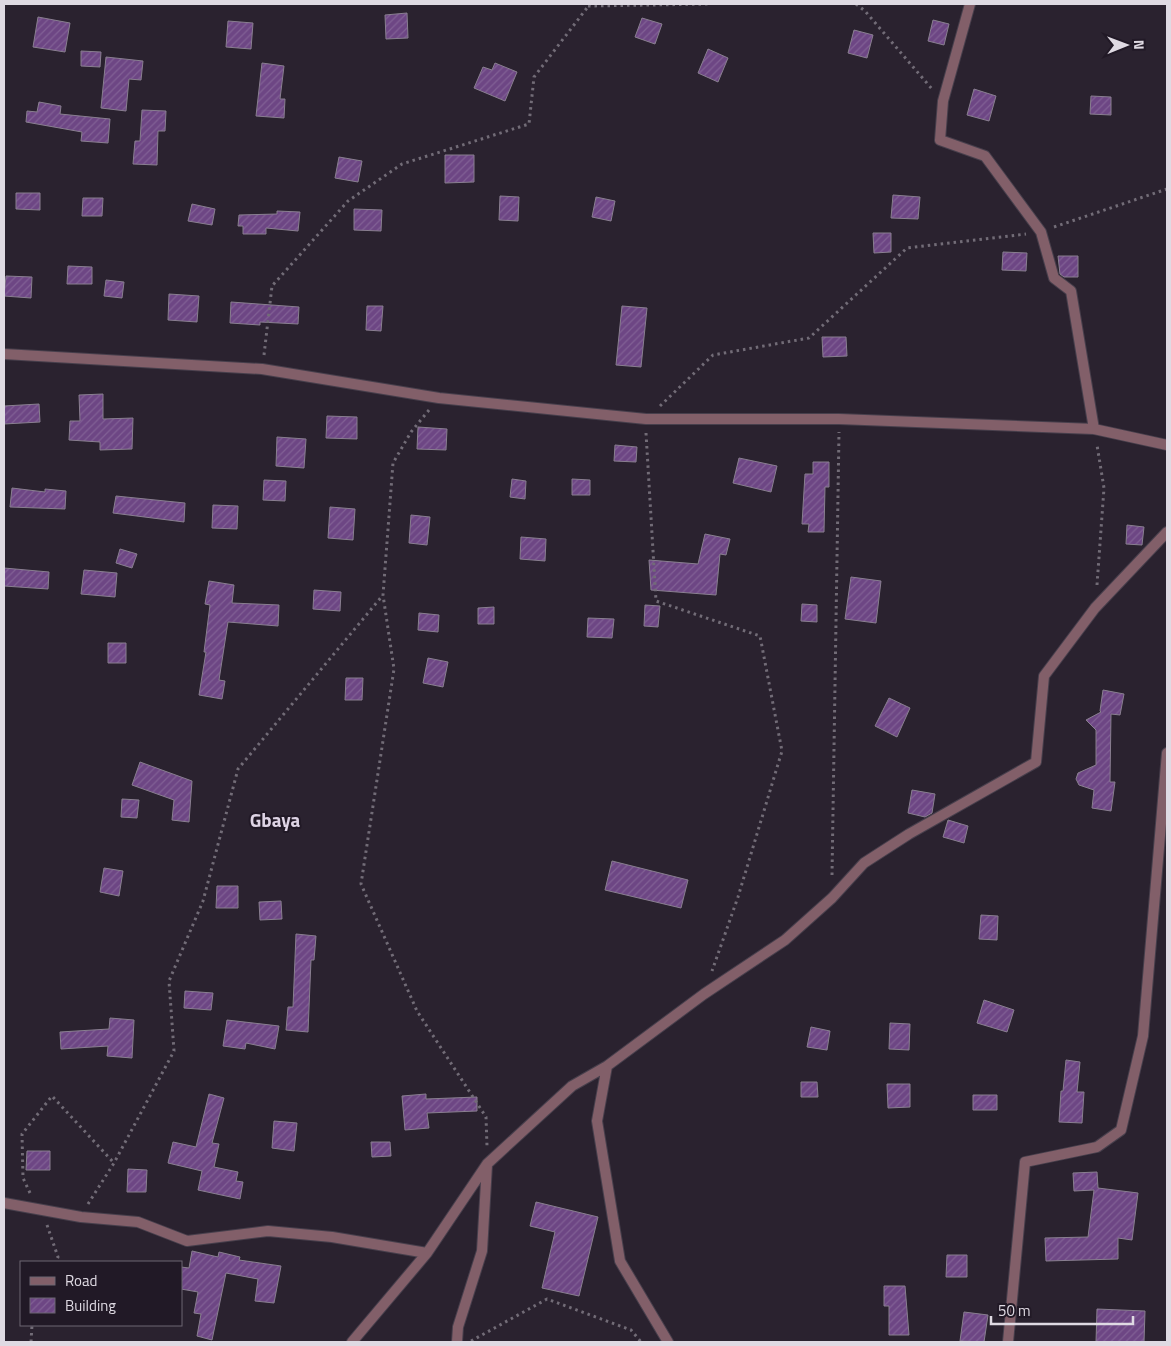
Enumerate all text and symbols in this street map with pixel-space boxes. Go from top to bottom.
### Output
north arrow [1101,20,1151,70]
text: N [1129,40,1150,50]
district label: Gbaya [250,805,301,834]
legend [20,1261,182,1326]
text: Road [65,1269,97,1292]
text: Building [65,1294,116,1317]
scale bar [991,1294,1134,1326]
text: 50 m [998,1299,1031,1322]

